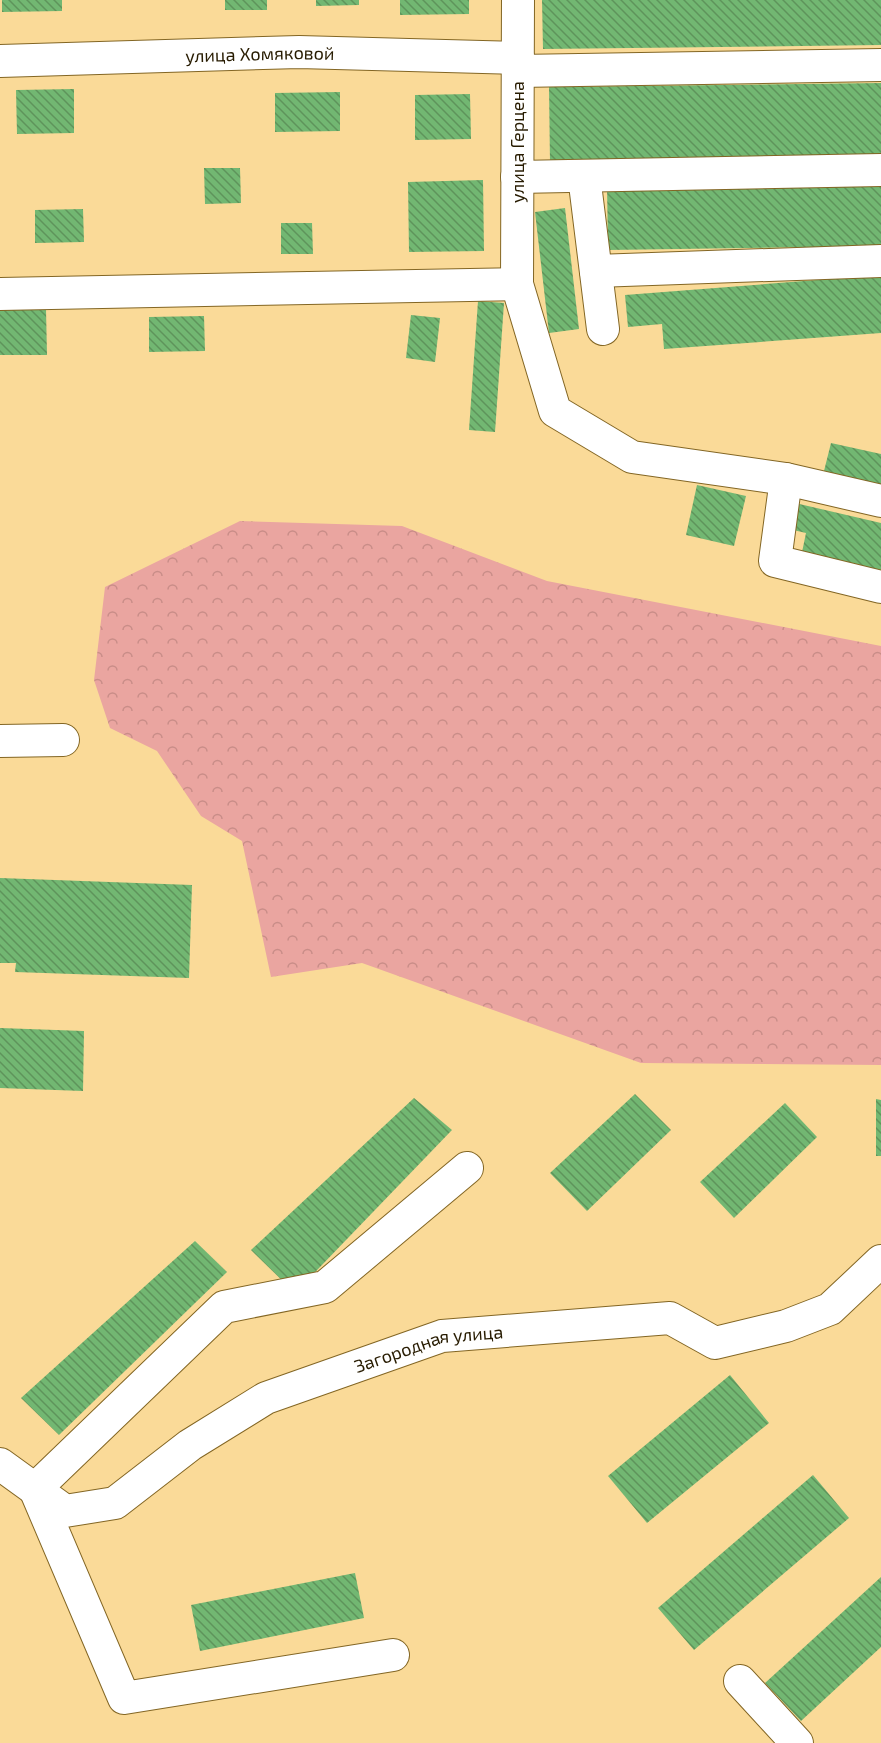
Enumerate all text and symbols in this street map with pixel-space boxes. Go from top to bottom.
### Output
street label: улица Хомяковой [185,41,335,66]
street label: улица Герцена [506,81,528,203]
street label: Загородная улица [351,1320,504,1377]

